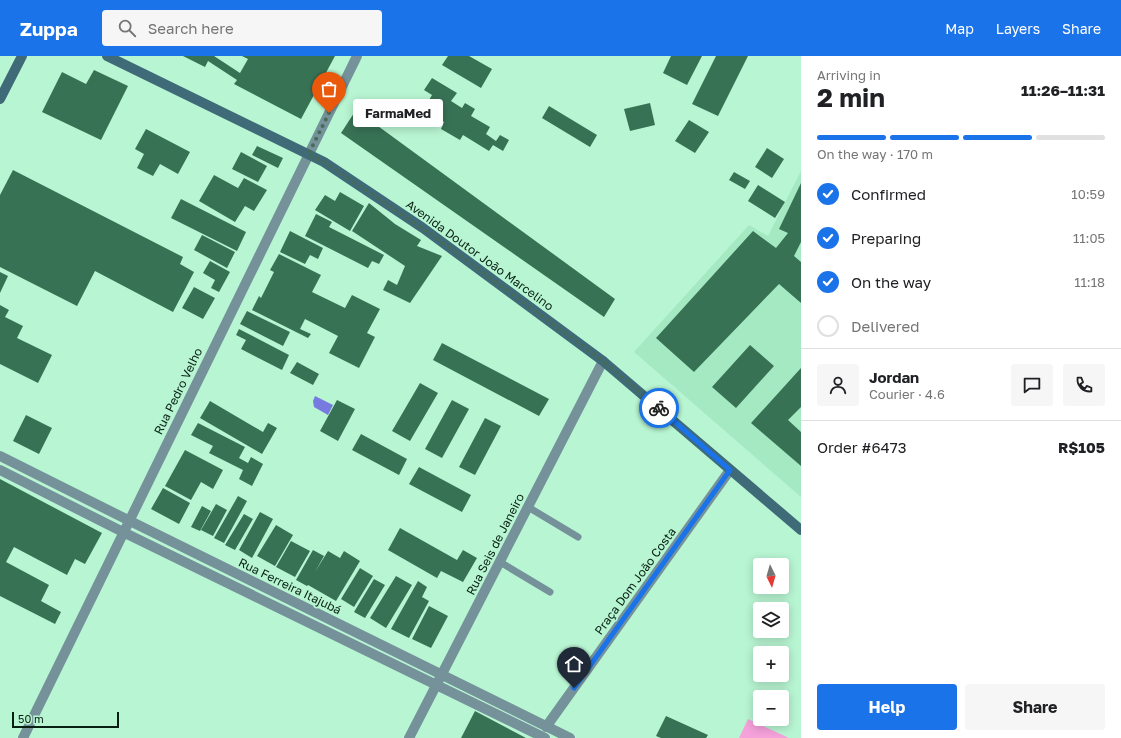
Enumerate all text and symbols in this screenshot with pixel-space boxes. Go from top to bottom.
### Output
search box [102,10,382,46]
text: Zuppa [20,17,78,40]
icon: search [116,17,138,39]
text: Search here [148,19,234,37]
text: Map [945,20,974,37]
text: Layers [996,20,1040,37]
text: Share [1062,20,1101,37]
text: Arriving in [817,67,881,83]
pin [312,72,346,113]
icon: bag [318,78,340,100]
text: 11:26–11:31 [1021,81,1105,99]
text: 2 min [817,82,885,113]
callout: FarmaMed [353,99,443,127]
text: FarmaMed [365,105,431,121]
text: On the way · 170 m [817,146,933,162]
icon: check [817,183,839,205]
text: Confirmed [851,185,926,203]
text: 10:59 [1071,186,1105,202]
street label: Avenida Doutor João Marcelino [403,196,557,314]
icon: check [817,227,839,249]
text: Preparing [851,229,921,247]
text: 11:05 [1073,230,1105,246]
icon: check [817,271,839,293]
text: On the way [851,273,931,291]
text: 11:18 [1074,274,1105,290]
text: Delivered [851,317,919,335]
street label: Rua Pedro Velho [151,345,205,437]
button: person [817,364,859,406]
button: chat [1011,364,1053,406]
button: phone [1063,364,1105,406]
text: Jordan [869,368,919,386]
text: Courier · 4.6 [869,386,945,402]
courier [639,388,679,428]
icon: bike [648,397,670,419]
text: Order #6473 [817,438,906,456]
text: R$105 [1058,438,1105,456]
street label: Rua Seis de Janeiro [463,491,527,597]
street label: Praça Dom João Costa [591,524,679,638]
street label: Rua Ferreira Itajubá [236,555,344,617]
north arrow [753,558,789,594]
map controls [753,558,789,726]
button: layers [753,602,789,638]
button: + [753,646,789,682]
pin [557,647,591,688]
icon: home [563,653,585,675]
button: Help [817,684,957,730]
button: Share [965,684,1105,730]
button: − [753,690,789,726]
scale bar [12,710,119,729]
text: 50 m [18,712,44,725]

